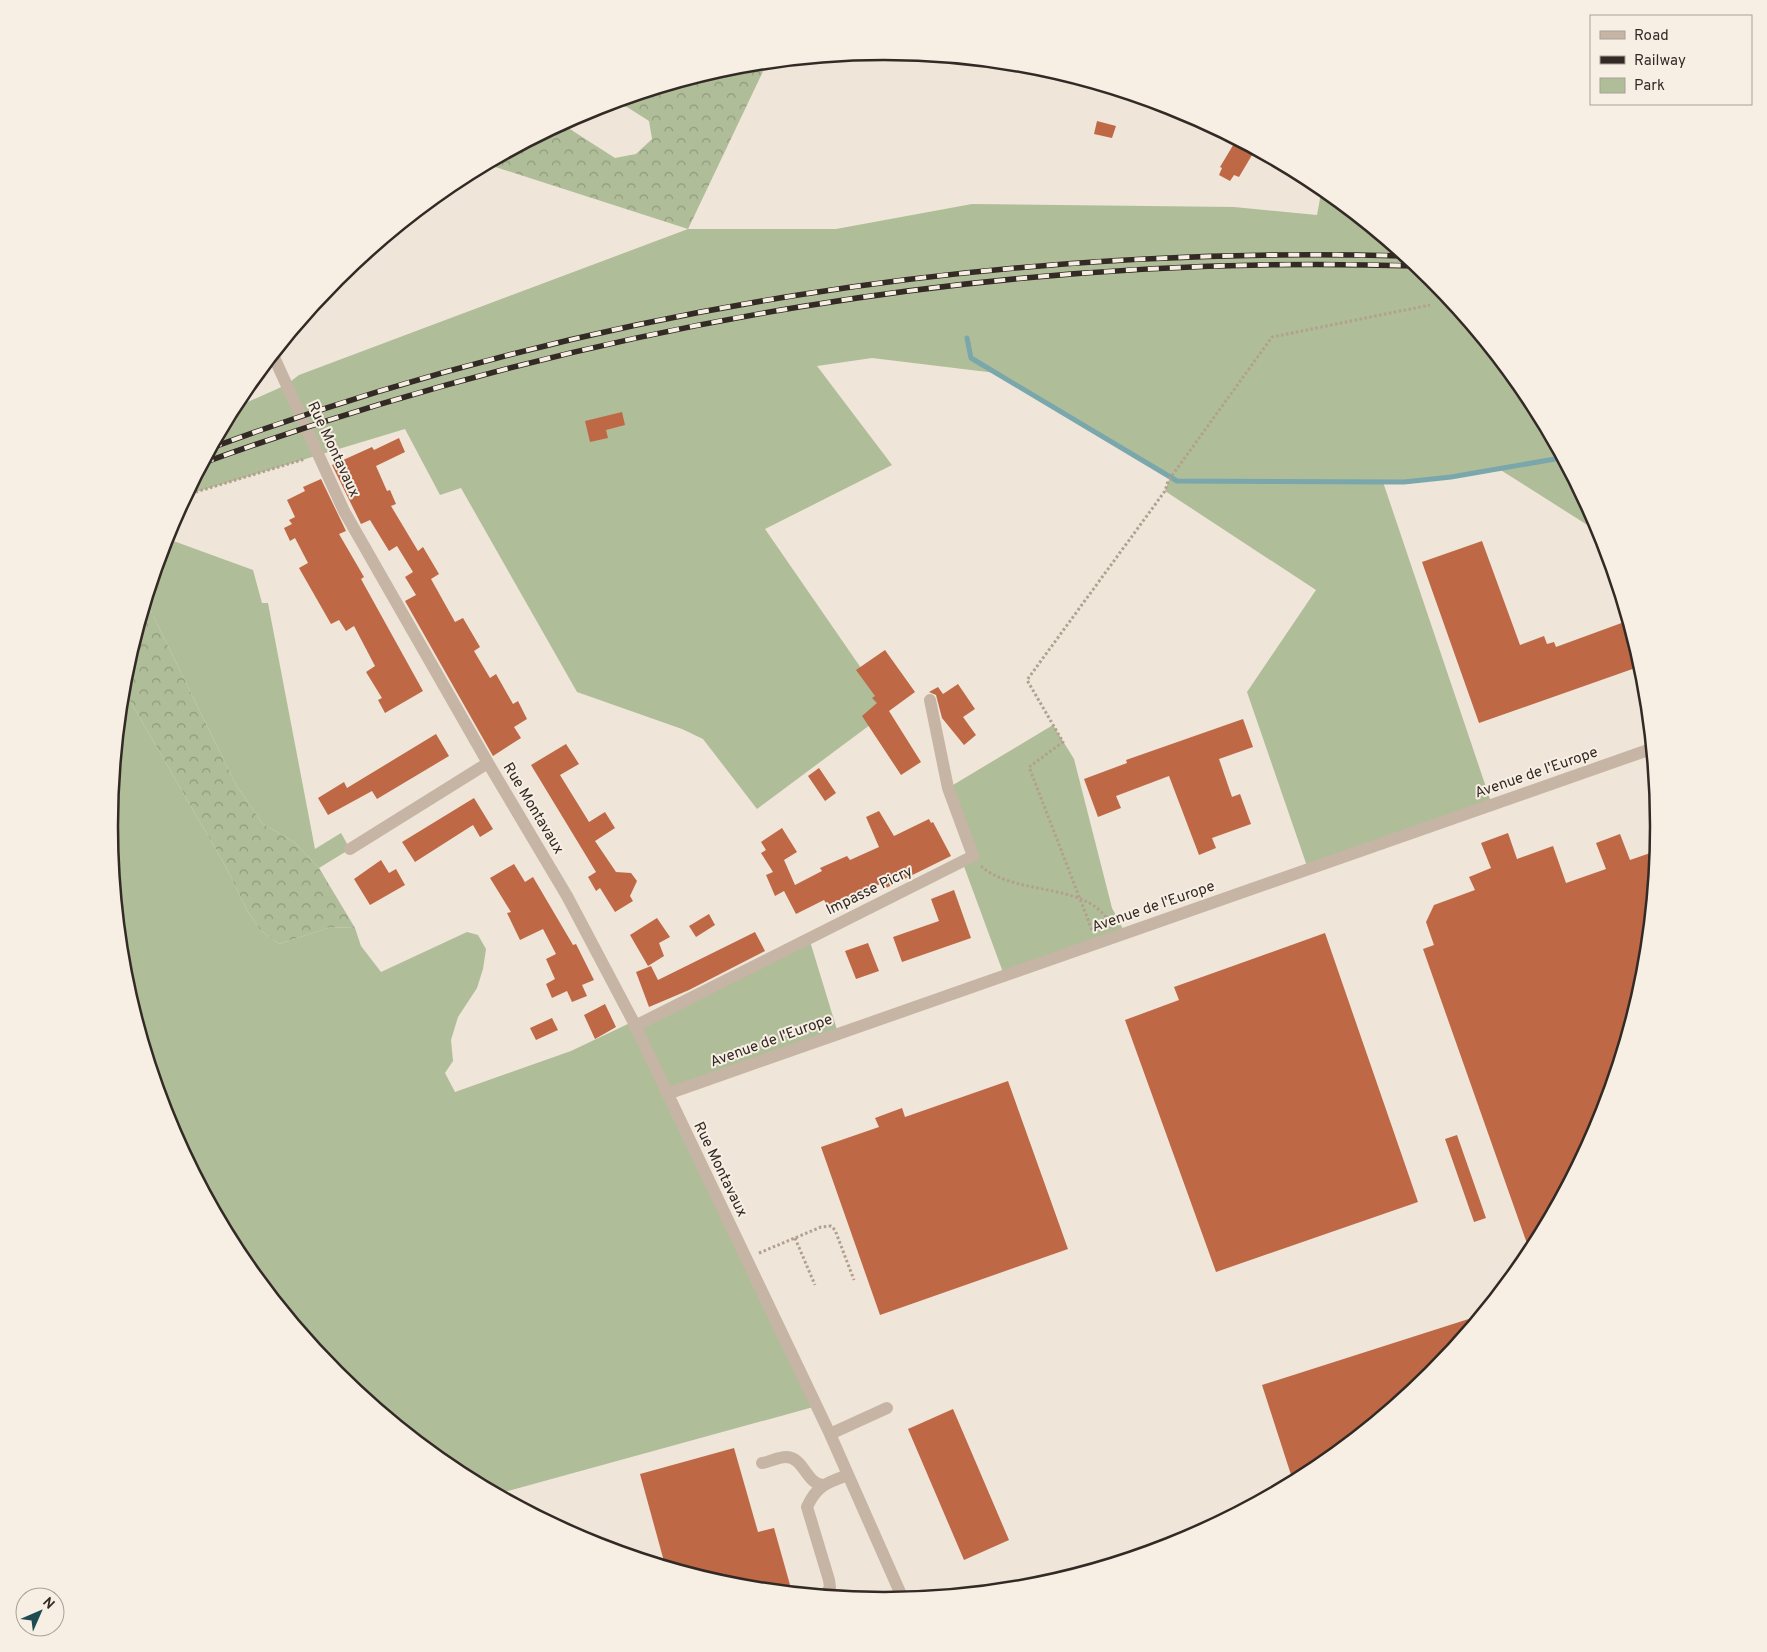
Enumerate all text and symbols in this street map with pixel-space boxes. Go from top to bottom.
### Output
legend [1590,15,1752,105]
text: Road [1634,27,1669,46]
text: Railway [1634,52,1686,71]
text: Park [1634,77,1665,96]
street label: Rue Montavaux [302,399,363,501]
street label: Avenue de l'Europe [1472,743,1601,803]
street label: Rue Montavaux [498,760,568,858]
street label: Impasse Picry [823,862,916,920]
street label: Avenue de l'Europe [1089,877,1218,937]
street label: Avenue de l'Europe [708,1010,835,1072]
street label: Rue Montavaux [688,1119,751,1220]
north arrow [15,1587,65,1637]
text: N [39,1594,58,1613]

